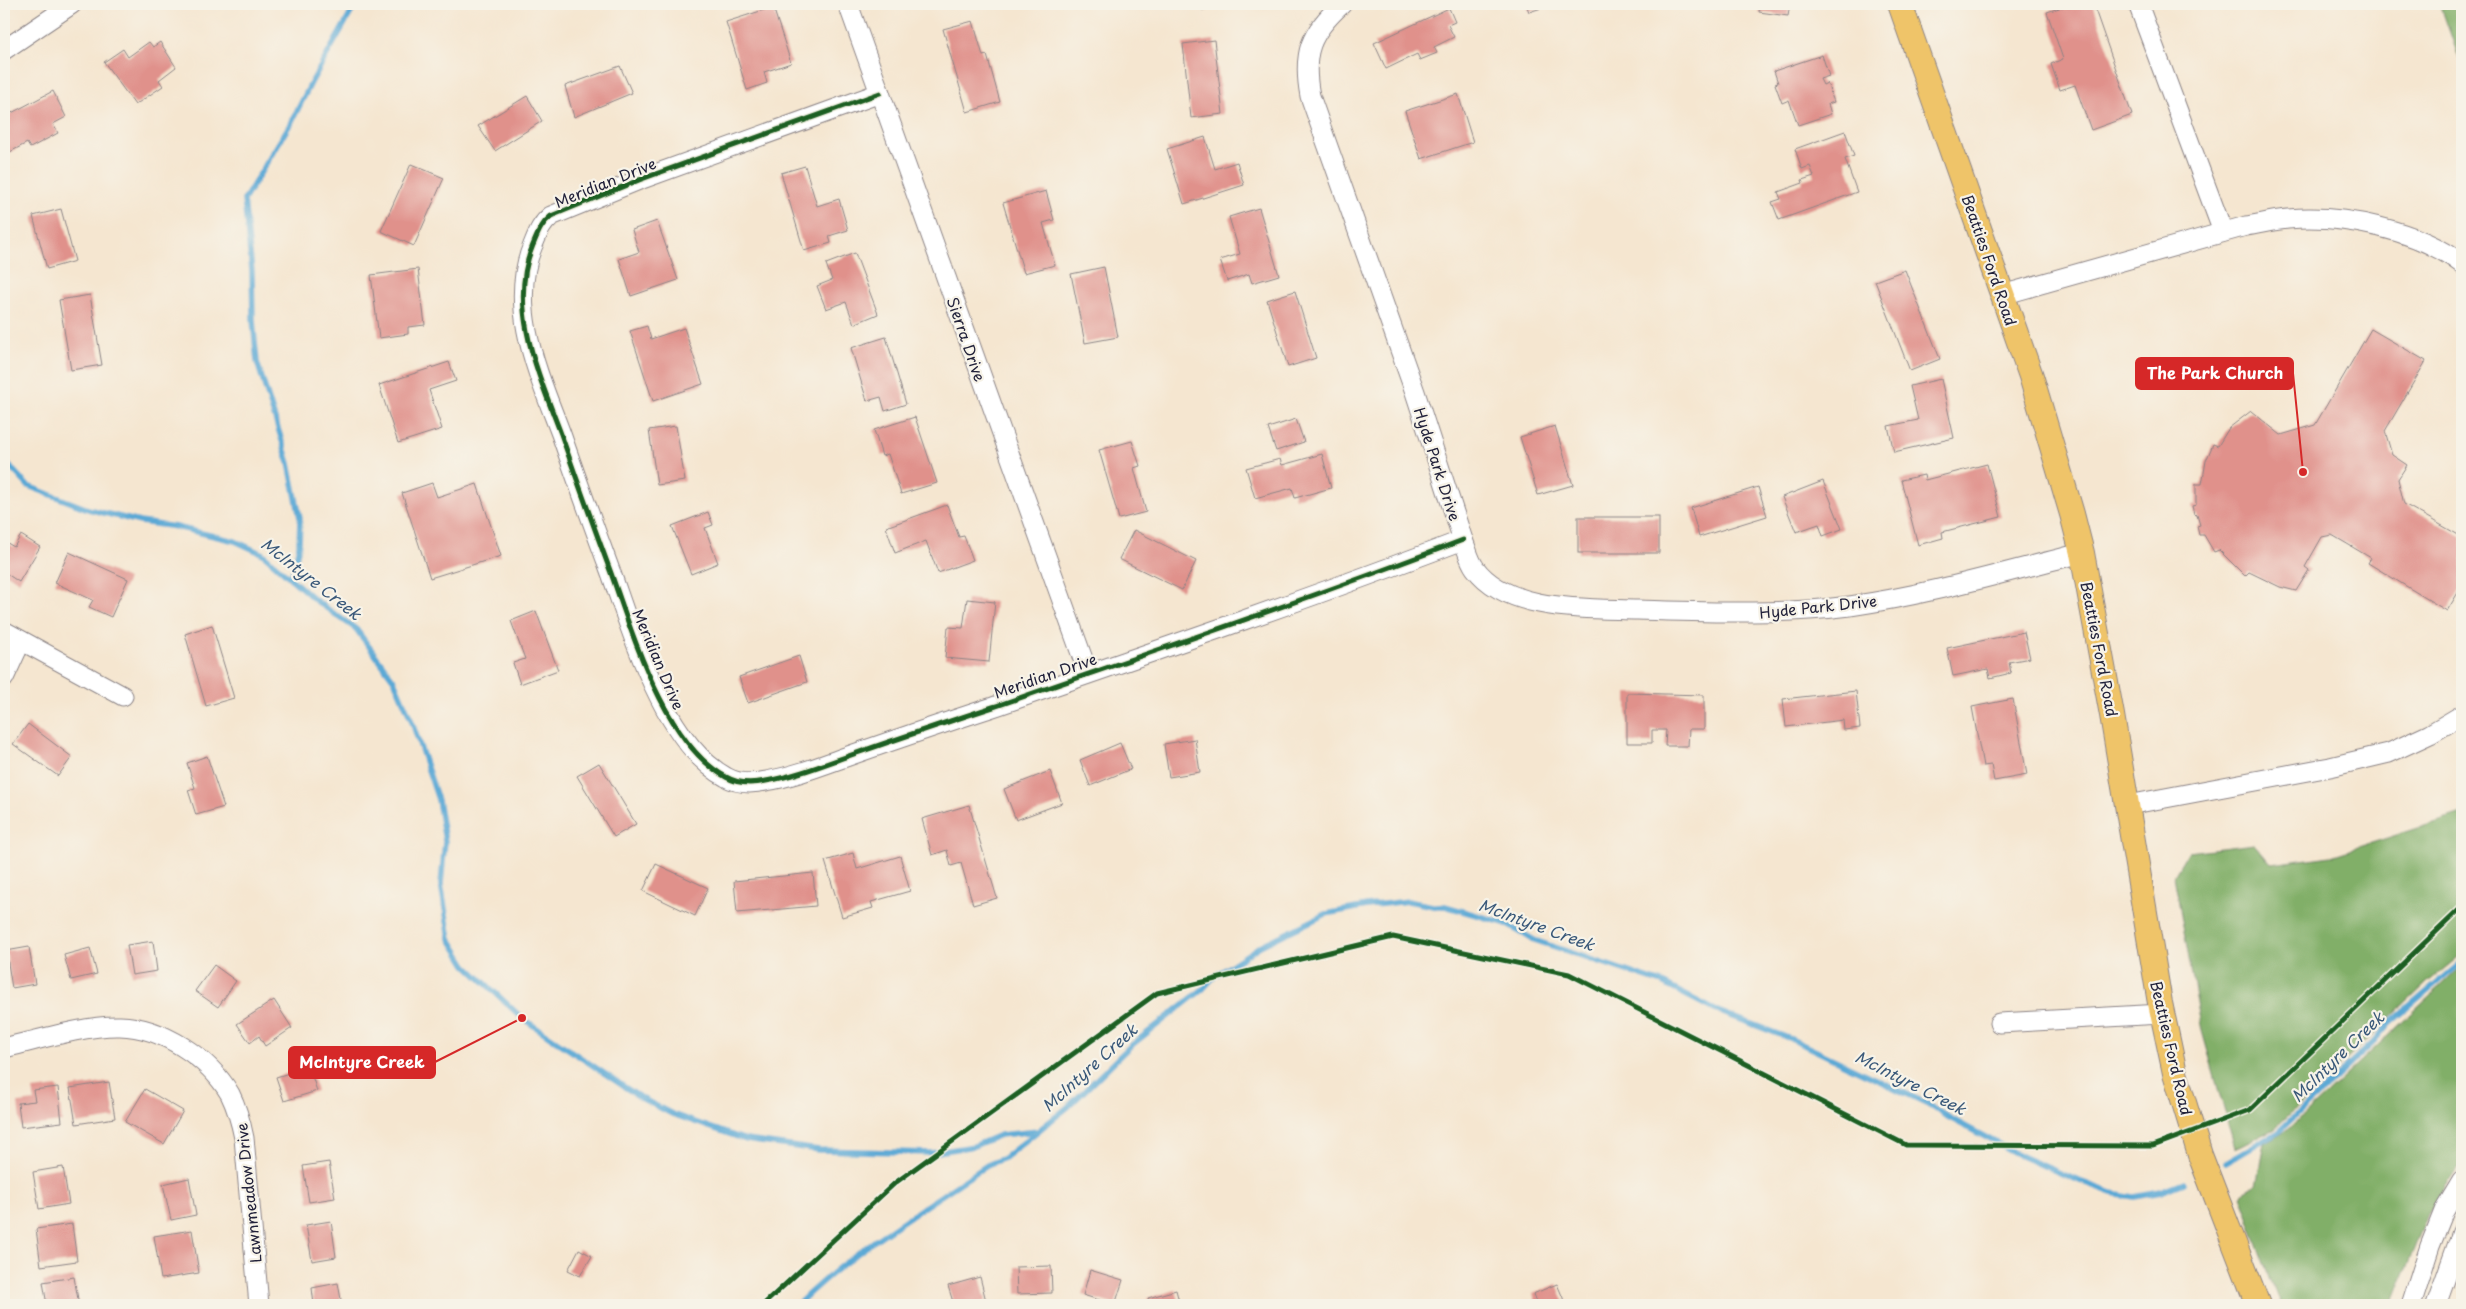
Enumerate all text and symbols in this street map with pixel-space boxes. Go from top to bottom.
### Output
street label: Meridian Drive [551,151,659,213]
street label: Beatties Ford Road [1957,191,2023,329]
street label: Sierra Drive [942,294,992,384]
callout: The Park Church [2136,358,2293,389]
text: The Park Church [2147,360,2283,384]
street label: Hyde Park Drive [1409,404,1467,524]
water label: McIntyre Creek [257,531,368,626]
street label: Beatties Ford Road [2076,579,2124,719]
street label: Hyde Park Drive [1758,588,1878,624]
street label: Meridian Drive [627,605,691,713]
street label: Meridian Drive [990,647,1100,703]
water label: McIntyre Creek [1476,892,1599,956]
street label: Beatties Ford Road [2145,979,2199,1117]
water label: McIntyre Creek [2285,1004,2390,1107]
water label: McIntyre Creek [1036,1017,1143,1117]
water label: McIntyre Creek [1851,1044,1972,1121]
callout: McIntyre Creek [289,1047,435,1078]
text: McIntyre Creek [299,1049,425,1073]
street label: Lawnmeadow Drive [229,1122,267,1264]

